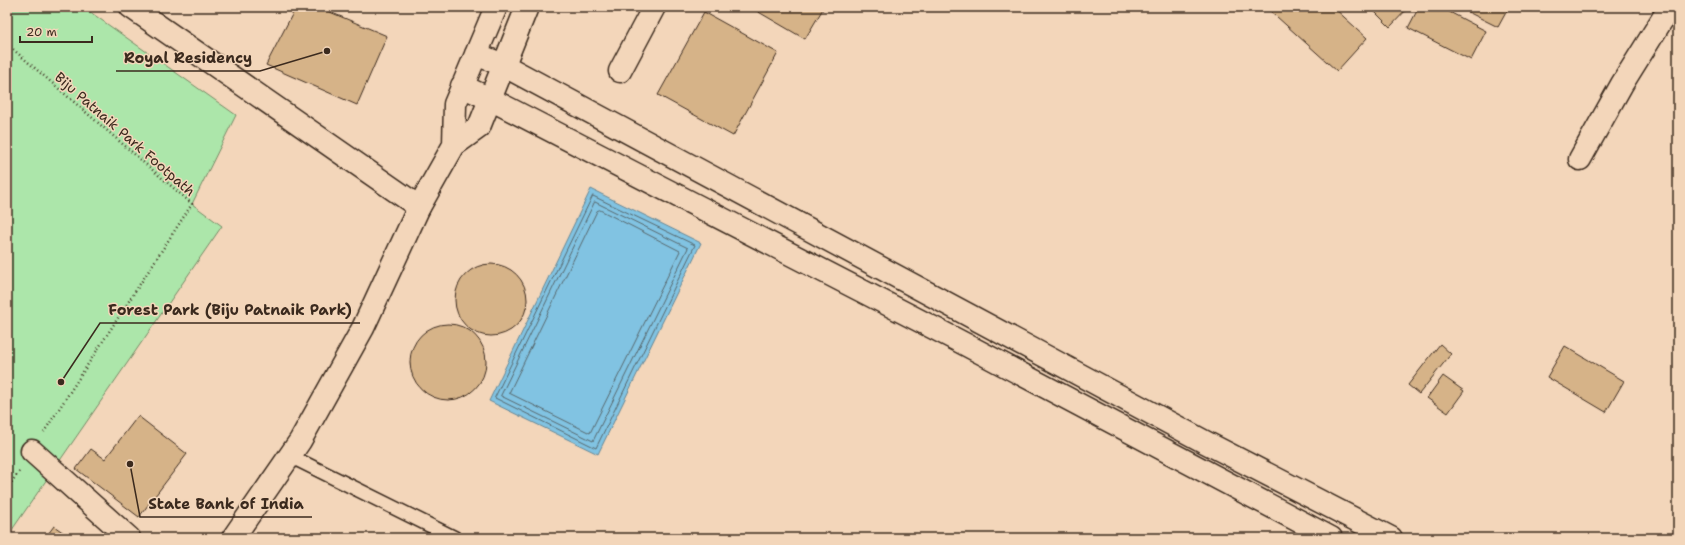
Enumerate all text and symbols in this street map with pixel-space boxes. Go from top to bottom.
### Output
scale bar [20,18,92,44]
text: 20 m [26,24,57,40]
callout: Royal Residency [116,44,260,71]
text: Royal Residency [124,48,252,68]
street label: Biju Patnaik Park Footpath [51,68,199,200]
callout: Forest Park (Biju Patnaik Park) [100,296,360,323]
text: Forest Park (Biju Patnaik Park) [108,300,352,320]
callout: State Bank of India [140,490,312,517]
text: State Bank of India [148,494,305,514]

